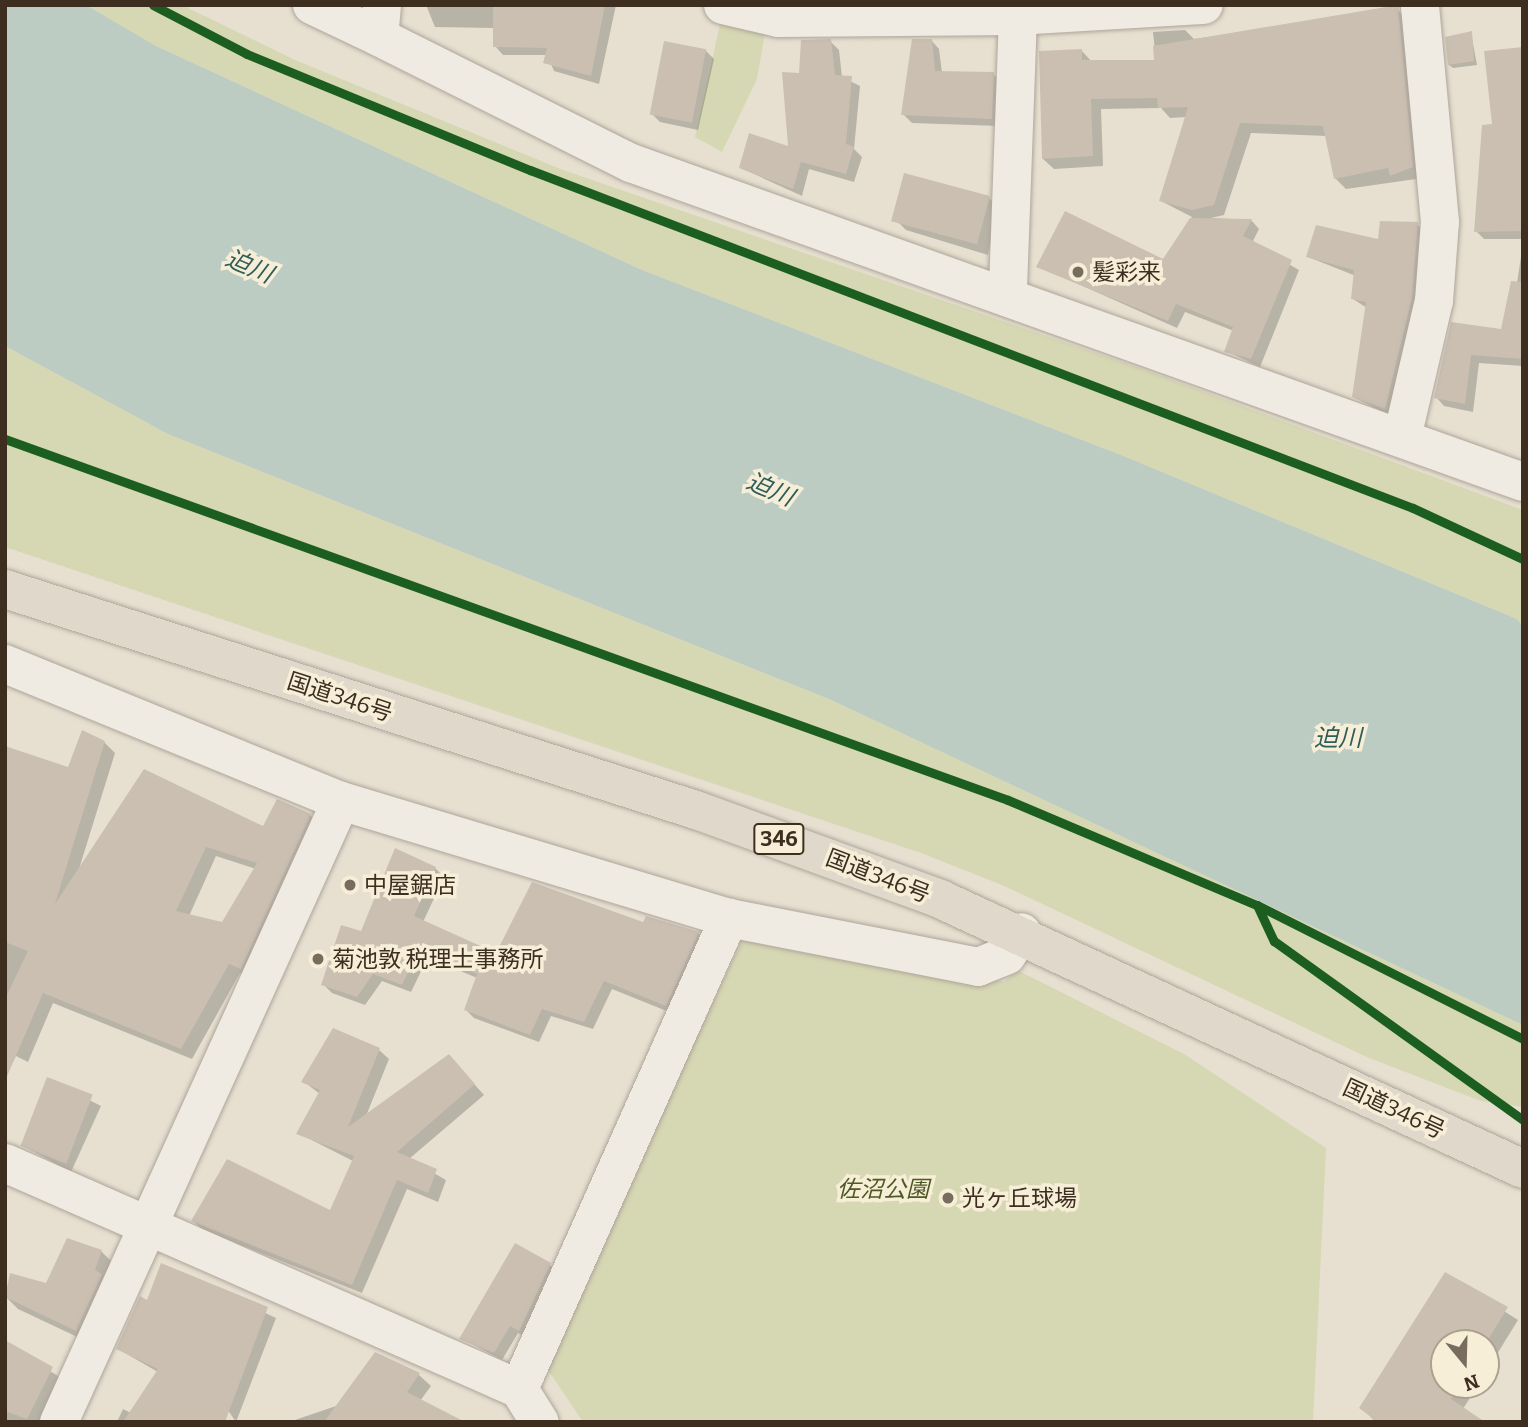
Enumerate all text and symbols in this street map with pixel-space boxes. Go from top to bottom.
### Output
water label: 迫川 [221,244,277,290]
place label: 髪彩来 [1092,258,1161,286]
marker: 髪彩来 [1070,264,1086,280]
water label: 迫川 [742,467,798,513]
street label: 国道346号 [284,667,396,727]
water label: 迫川 [1314,725,1362,753]
road number: 346 [753,822,805,856]
street label: 国道346号 [822,844,934,908]
place label: 中屋鋸店 [364,871,456,899]
marker: 中屋鋸店 [342,877,358,893]
place label: 菊池敦 税理士事務所 [332,945,544,973]
marker: 菊池敦 税理士事務所 [310,951,326,967]
street label: 国道346号 [1339,1073,1449,1145]
park label: 佐沼公園 [837,1175,929,1203]
place label: 光ヶ丘球場 [962,1184,1077,1212]
marker: 光ヶ丘球場 [940,1190,956,1206]
north arrow [1430,1329,1500,1399]
text: N [1461,1369,1482,1396]

